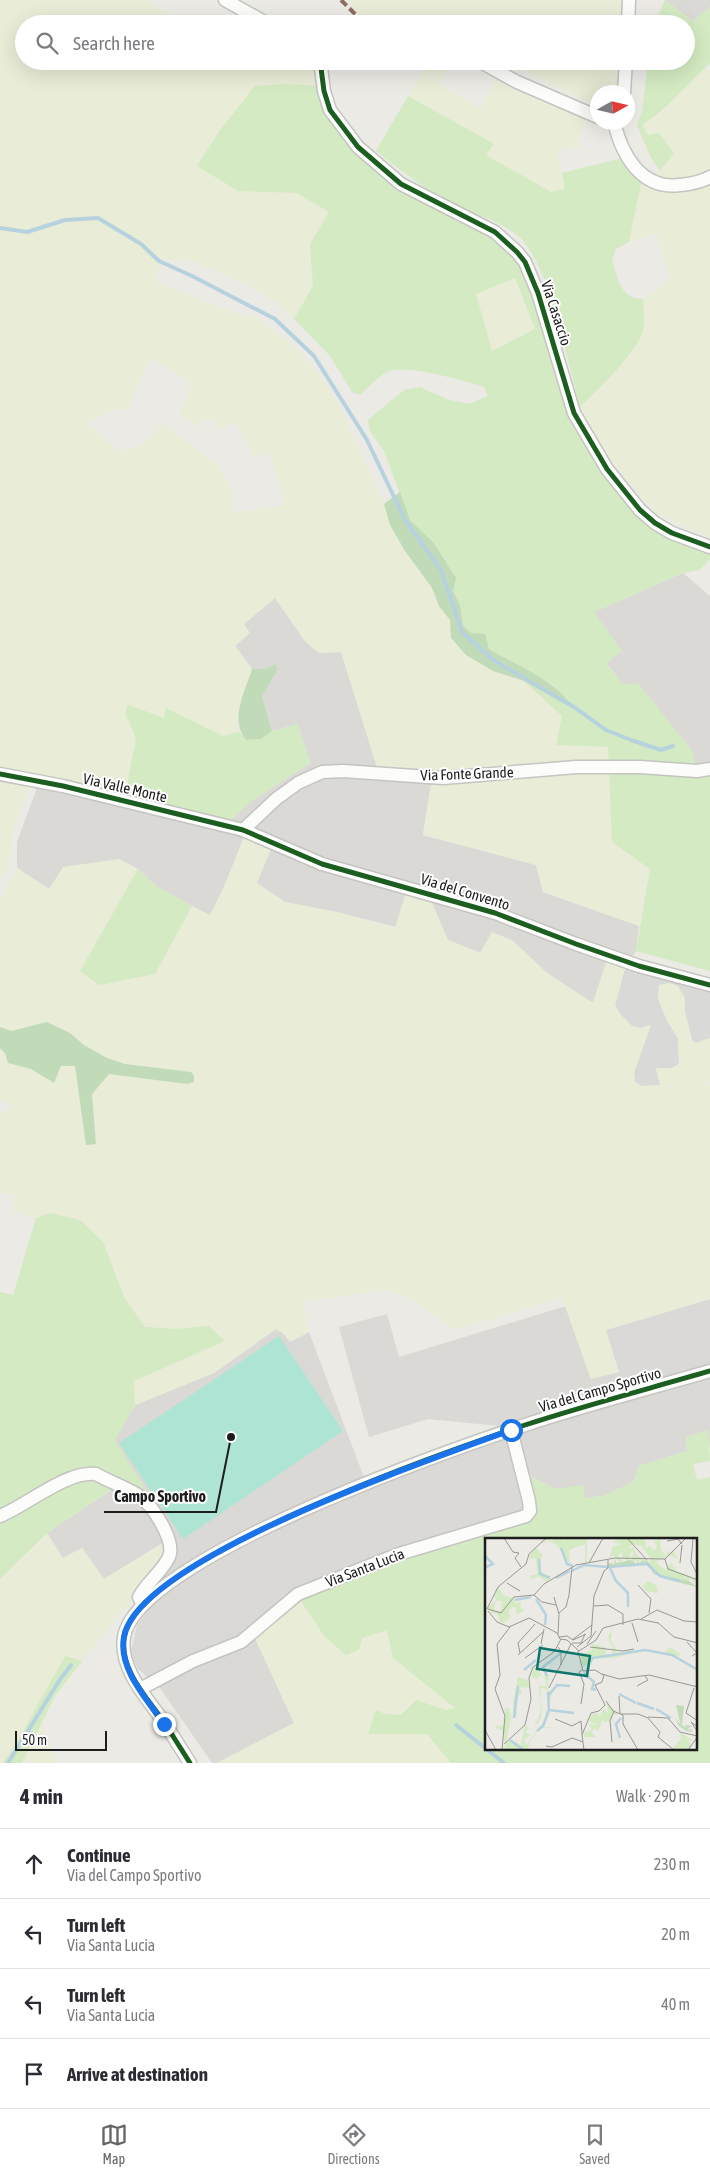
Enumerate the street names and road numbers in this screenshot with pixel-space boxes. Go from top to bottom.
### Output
street label: Via Casaccio [538,278,575,348]
street label: Via Fonte Grande [420,763,514,784]
street label: Via Valle Monte [81,770,169,805]
street label: Via del Convento [419,870,512,913]
street label: Via del Campo Sportivo [537,1364,663,1415]
street label: Via Santa Lucia [323,1545,407,1590]

